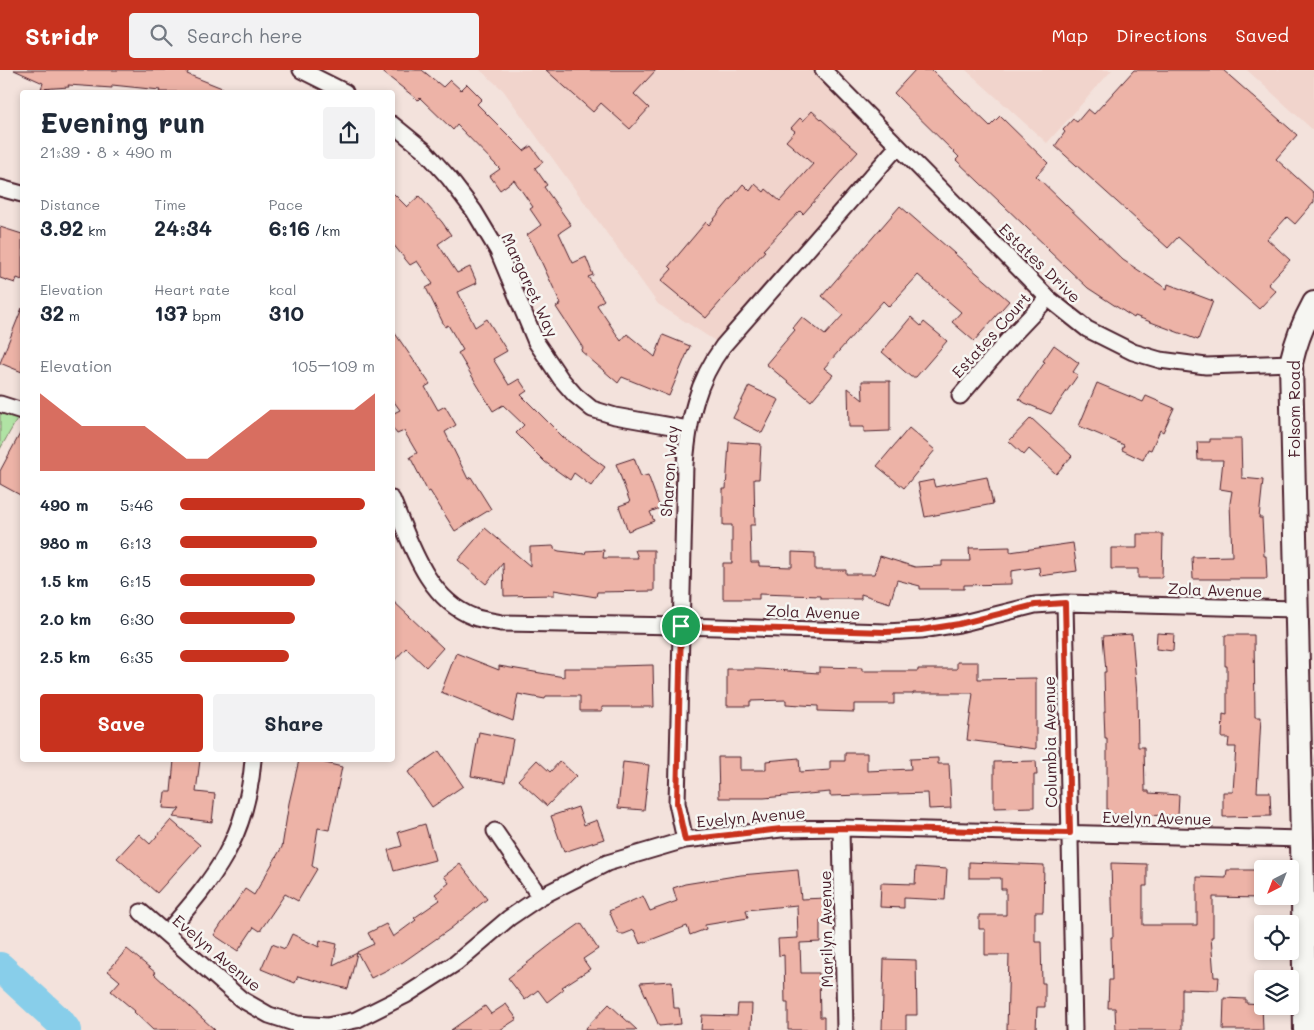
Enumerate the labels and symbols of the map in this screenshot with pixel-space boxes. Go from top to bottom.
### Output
street label: Estates Drive [995,218,1086,307]
street label: Margaret Way [497,229,564,340]
street label: Estates Court [947,287,1035,382]
street label: Folsom Road [1283,360,1304,458]
street label: Sharon Way [655,424,682,518]
street label: Zola Avenue [1167,577,1263,602]
street label: Zola Avenue [765,599,861,624]
pin [660,605,702,647]
street label: Columbia Avenue [1038,676,1061,808]
street label: Evelyn Avenue [696,801,806,832]
street label: Evelyn Avenue [1102,806,1212,829]
north arrow [1254,860,1299,905]
street label: Marilyn Avenue [814,870,837,988]
street label: Evelyn Avenue [169,909,266,996]

